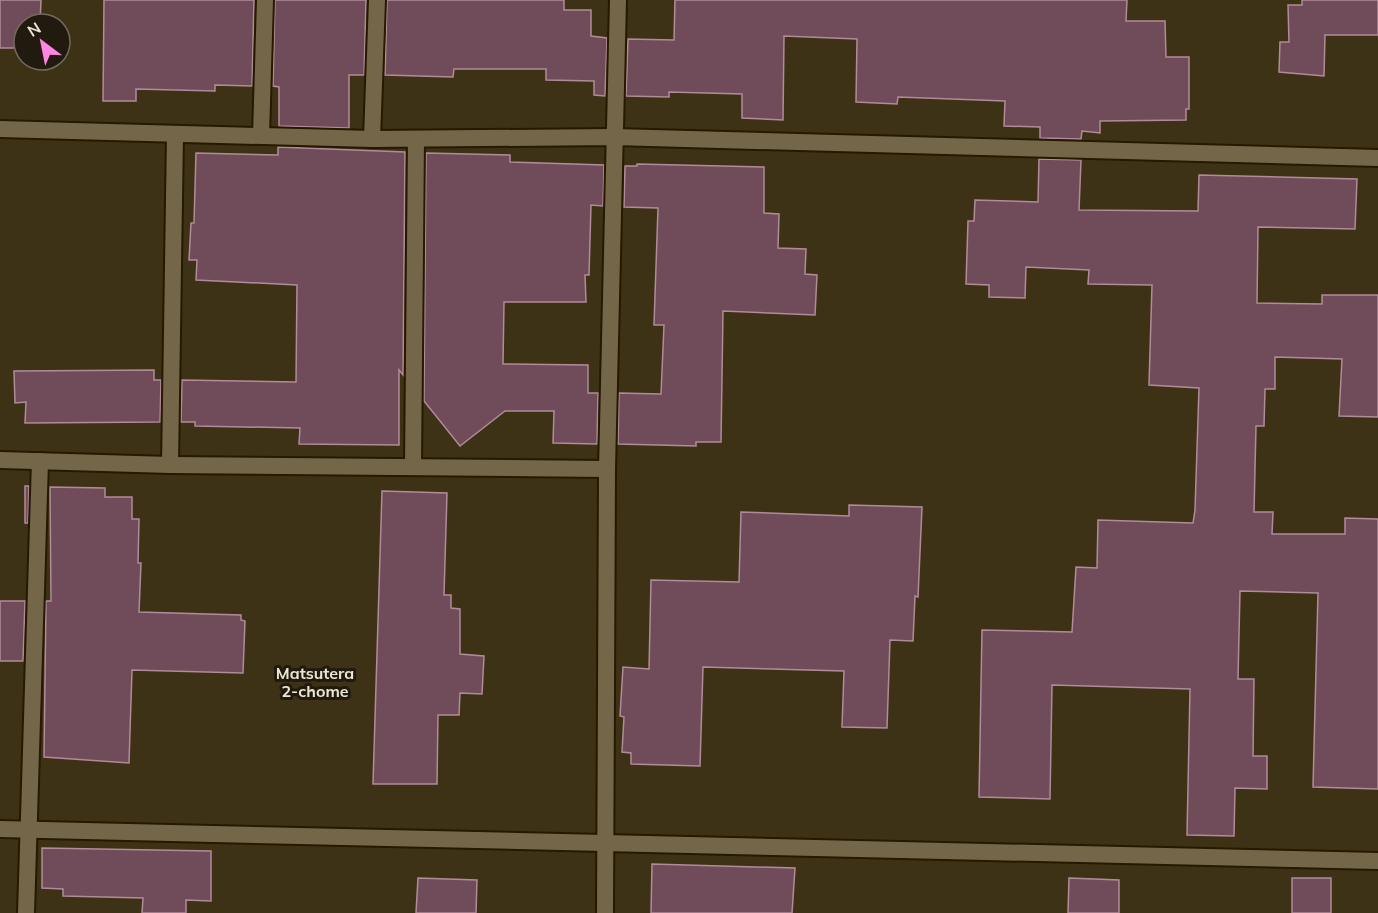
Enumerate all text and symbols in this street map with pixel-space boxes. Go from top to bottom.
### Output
north arrow [12,12,72,72]
text: N [24,18,44,41]
district label: Matsutera 2-chome [276,663,354,701]

